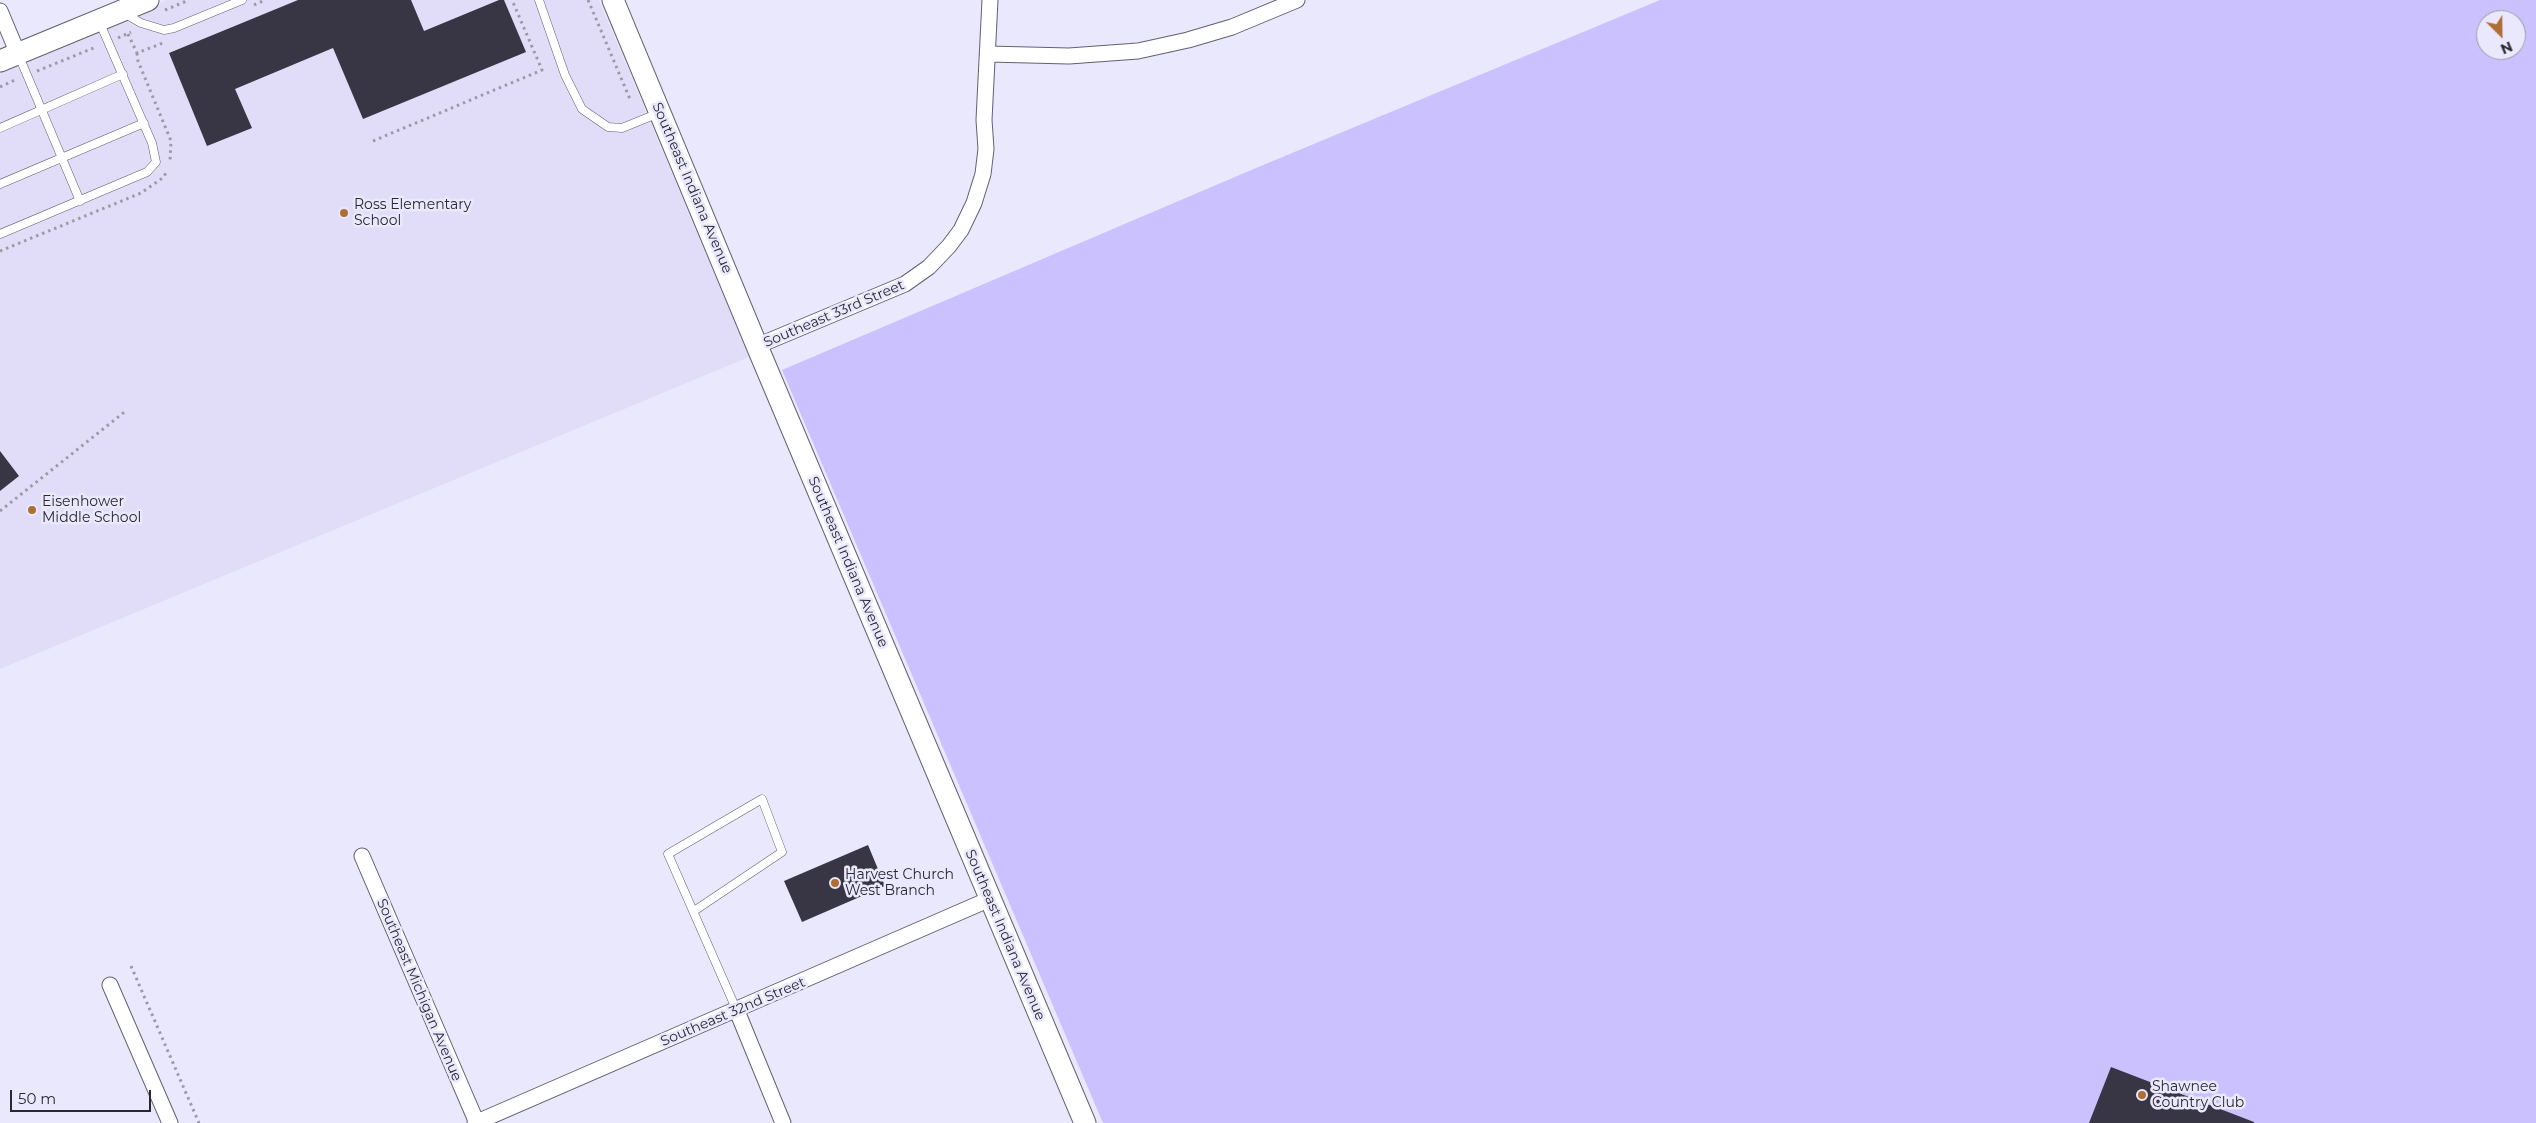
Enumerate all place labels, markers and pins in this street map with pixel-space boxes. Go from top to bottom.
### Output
place label: Ross Elementary School [354,197,471,230]
marker: Ross Elementary School [338,207,350,219]
place label: Eisenhower Middle School [42,494,141,526]
marker: Eisenhower Middle School [26,504,38,516]
place label: Harvest Church West Branch [845,867,954,900]
marker: Harvest Church West Branch [829,877,841,889]
place label: Shawnee Country Club [2152,1079,2244,1112]
marker: Shawnee Country Club [2136,1089,2148,1101]

